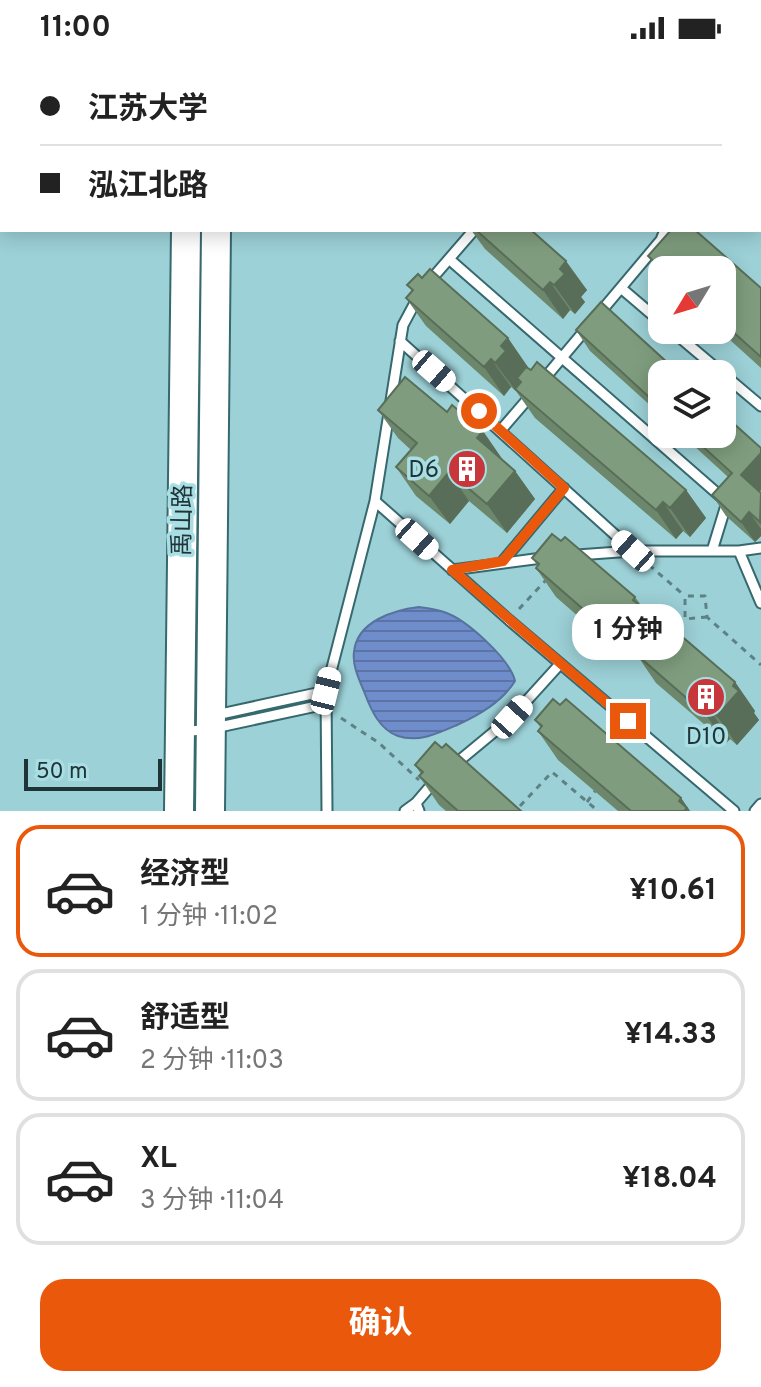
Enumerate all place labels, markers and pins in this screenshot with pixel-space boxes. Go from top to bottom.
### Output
building icon: D6 [446,448,488,490]
place label: D6 [408,456,439,486]
building icon: D10 [685,676,727,718]
place label: D10 [686,723,726,753]

